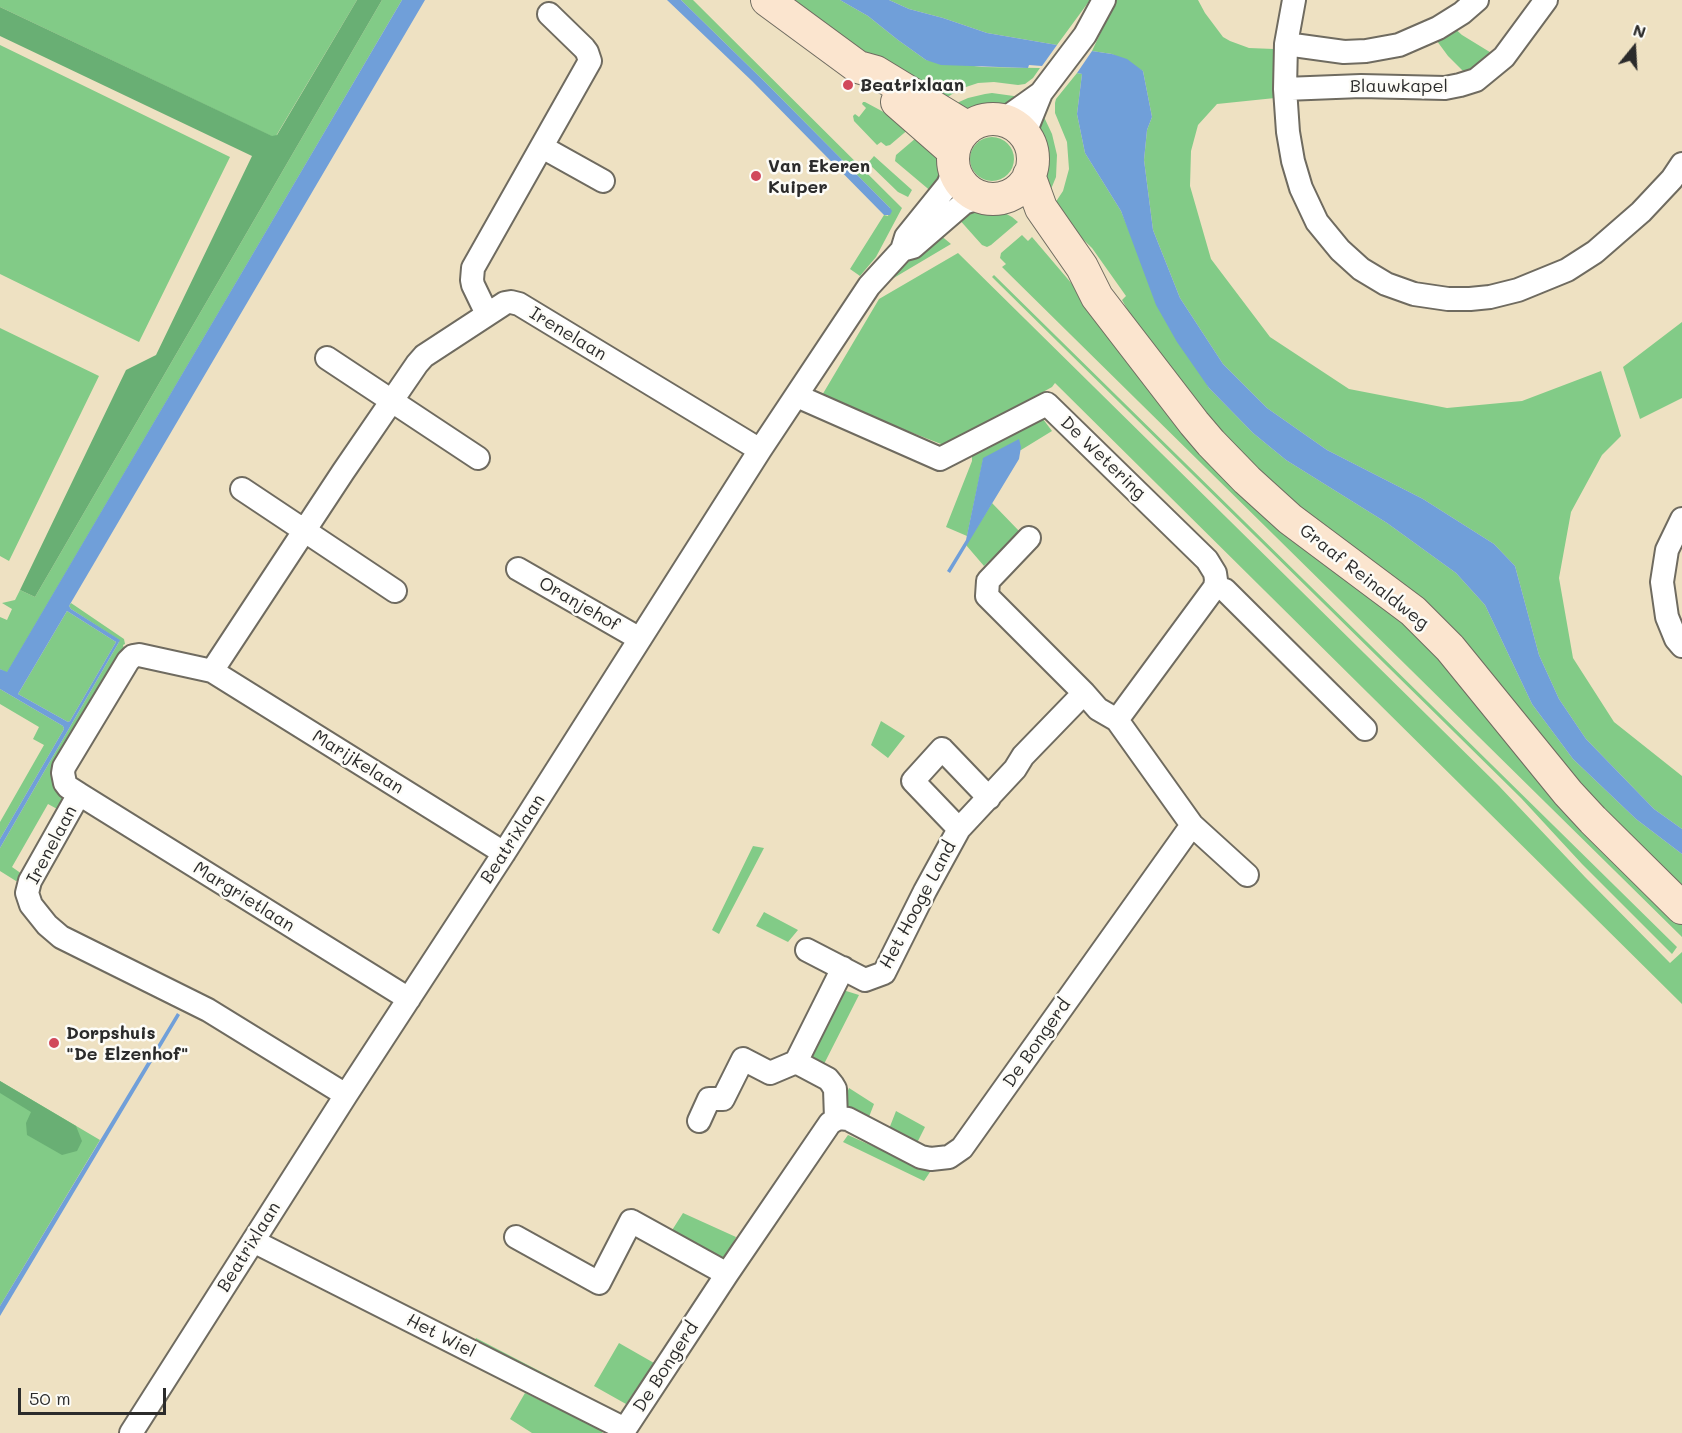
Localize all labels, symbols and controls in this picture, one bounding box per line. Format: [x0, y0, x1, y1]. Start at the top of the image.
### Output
north arrow [1604, 18, 1664, 78]
text: N [1631, 19, 1649, 42]
place label: Beatrixlaan [860, 74, 964, 96]
street label: Blauwkapel [1350, 75, 1448, 97]
marker: Beatrixlaan [841, 78, 855, 92]
place label: Van Ekeren Kuiper [768, 155, 870, 198]
marker: Van Ekeren Kuiper [749, 169, 763, 183]
street label: Irenelaan [526, 303, 610, 365]
street label: De Wetering [1056, 412, 1150, 504]
street label: Graaf Reinaldweg [1295, 520, 1433, 634]
street label: Oranjehof [535, 572, 623, 636]
street label: Marijkelaan [308, 725, 408, 799]
street label: Beatrixlaan [476, 790, 550, 888]
street label: Irenelaan [22, 802, 82, 888]
street label: Het Hooge Land [875, 838, 961, 972]
street label: Margrietlaan [189, 857, 299, 937]
street label: De Bongerd [999, 995, 1075, 1091]
place label: Dorpshuis "De Elzenhof" [66, 1022, 189, 1064]
marker: Dorpshuis "De Elzenhof" [47, 1036, 61, 1050]
street label: Beatrixlaan [213, 1198, 285, 1296]
street label: Het Wiel [403, 1309, 479, 1363]
street label: De Bongerd [629, 1318, 703, 1416]
scale bar [21, 1376, 170, 1414]
text: 50 m [29, 1386, 71, 1410]

